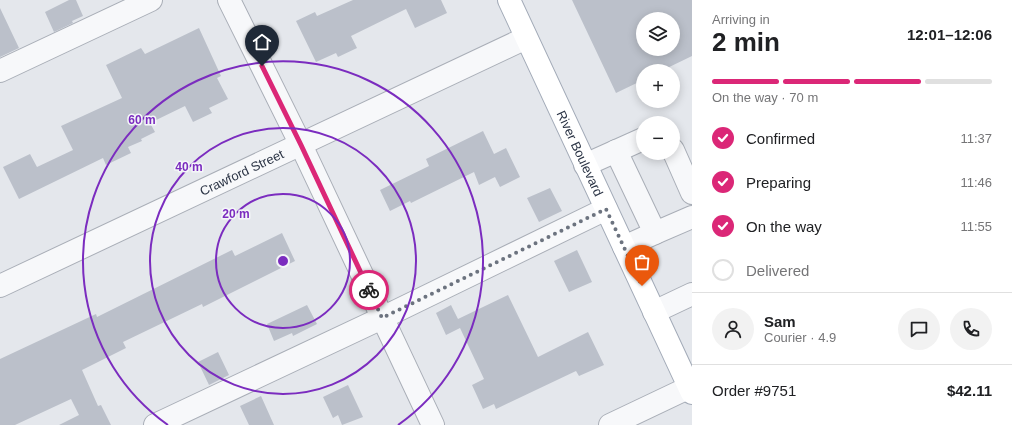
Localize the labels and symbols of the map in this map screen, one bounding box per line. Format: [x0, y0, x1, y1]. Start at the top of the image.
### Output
pin [245, 25, 279, 66]
street label: River Boulevard [554, 108, 606, 199]
text: 60 m [128, 113, 156, 127]
street label: Crawford Street [197, 146, 286, 199]
text: 40 m [175, 160, 203, 174]
text: 20 m [222, 207, 250, 221]
pin [625, 245, 659, 286]
centre of rings [276, 254, 290, 268]
courier [349, 270, 389, 310]

